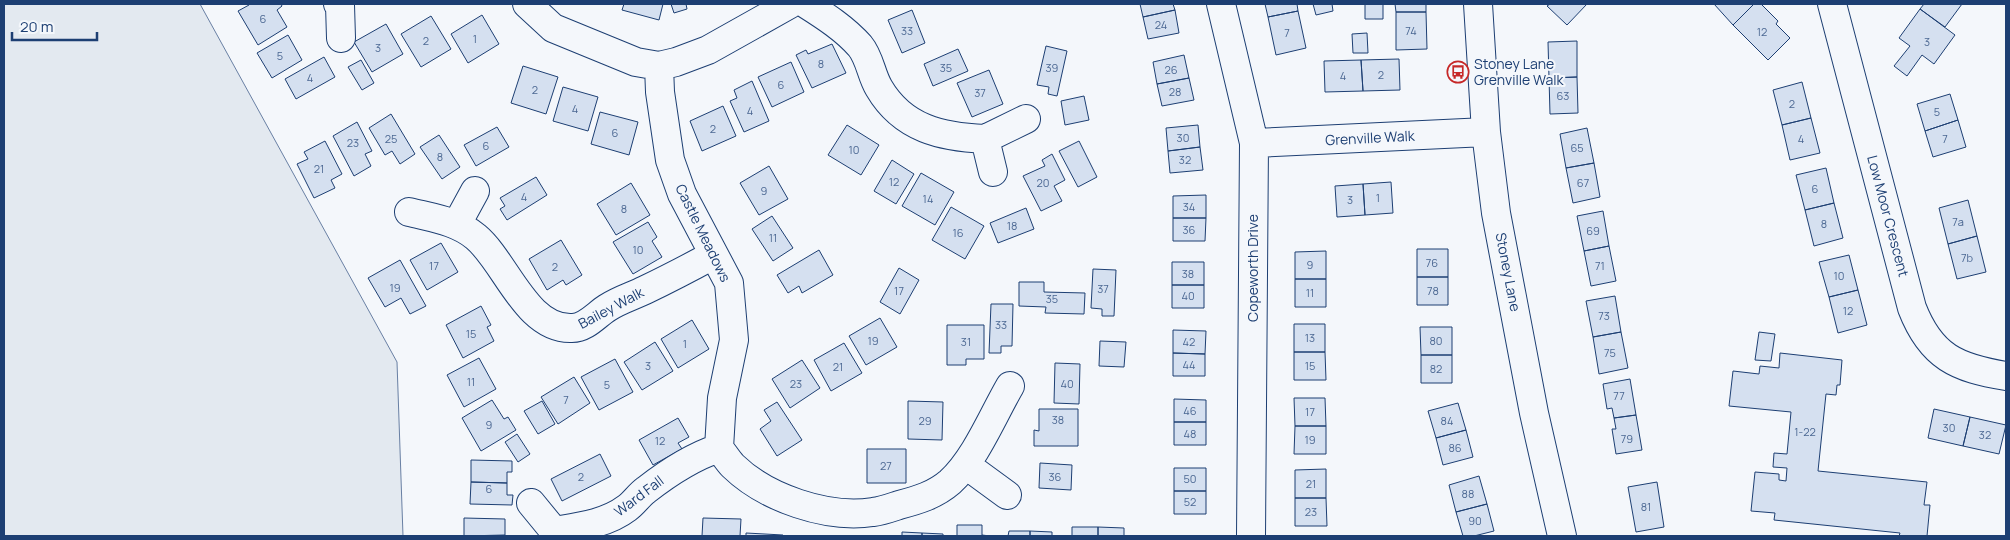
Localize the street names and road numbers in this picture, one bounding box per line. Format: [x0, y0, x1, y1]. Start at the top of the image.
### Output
street label: Grenville Walk [1325, 126, 1416, 149]
street label: Low Moor Crescent [1863, 153, 1914, 279]
street label: Castle Meadows [672, 181, 735, 285]
street label: Copeworth Drive [1243, 214, 1262, 322]
street label: Stoney Lane [1492, 231, 1525, 313]
street label: Bailey Walk [575, 282, 648, 333]
street label: Ward Fall [610, 471, 667, 520]

